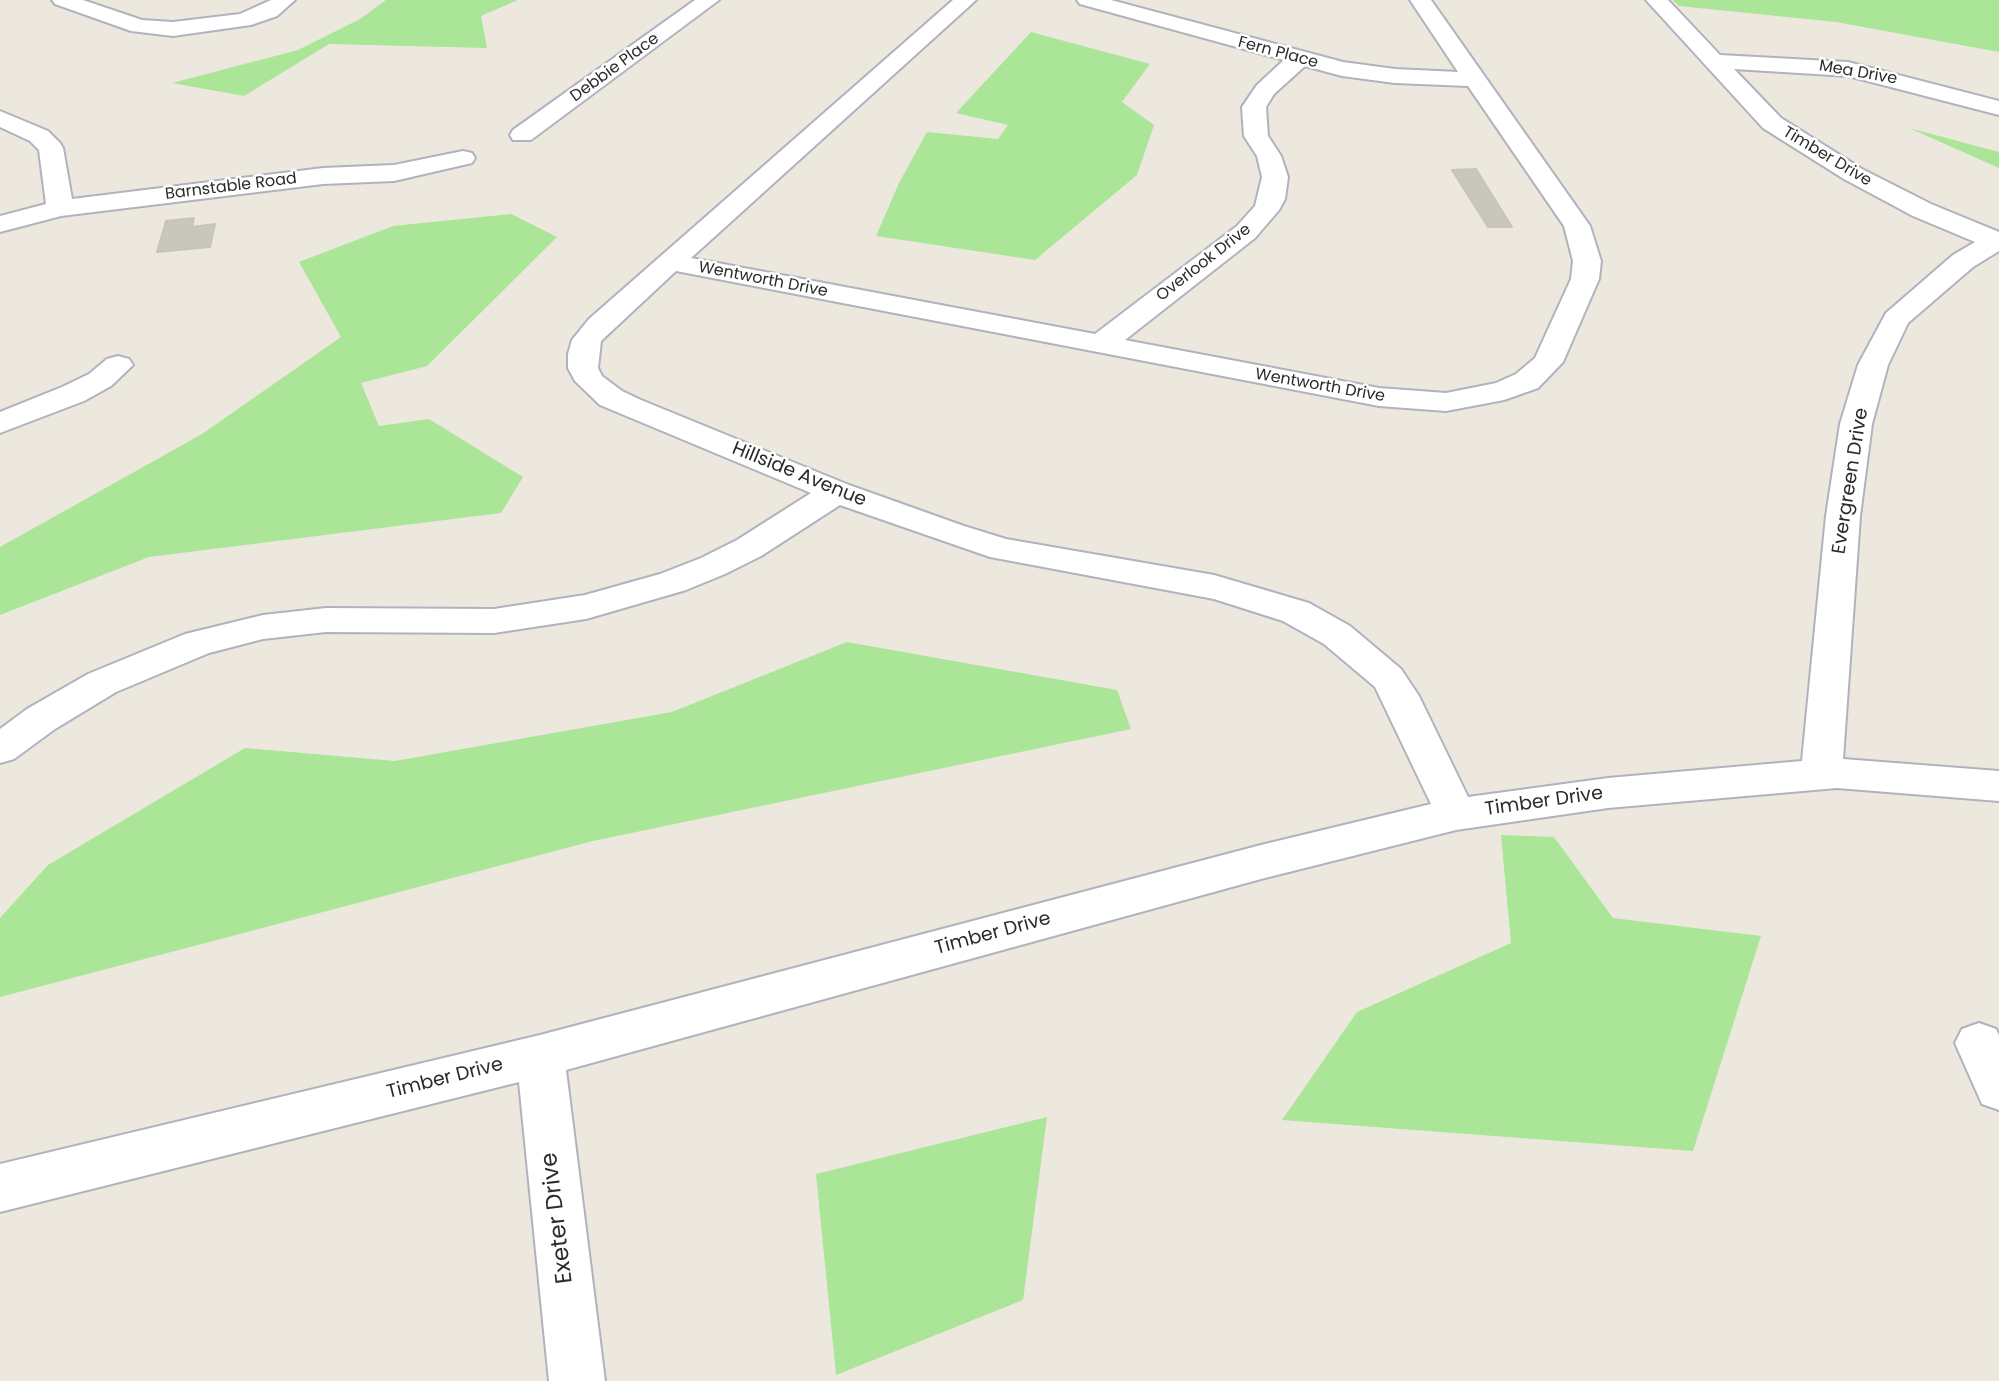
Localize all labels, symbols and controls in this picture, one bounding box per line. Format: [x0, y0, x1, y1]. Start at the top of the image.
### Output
street label: Debbie Place [567, 29, 663, 107]
street label: Fern Place [1236, 33, 1320, 73]
street label: Mea Drive [1817, 57, 1899, 89]
street label: Timber Drive [1779, 123, 1875, 191]
street label: Barnstable Road [164, 169, 298, 205]
street label: Overlook Drive [1153, 220, 1255, 306]
street label: Wentworth Drive [697, 258, 829, 302]
street label: Wentworth Drive [1254, 365, 1386, 407]
street label: Evergreen Drive [1828, 406, 1874, 556]
street label: Hillside Avenue [729, 438, 869, 512]
street label: Timber Drive [1484, 782, 1604, 822]
street label: Timber Drive [933, 908, 1053, 960]
street label: Timber Drive [385, 1054, 505, 1104]
street label: Exeter Drive [536, 1151, 580, 1285]

